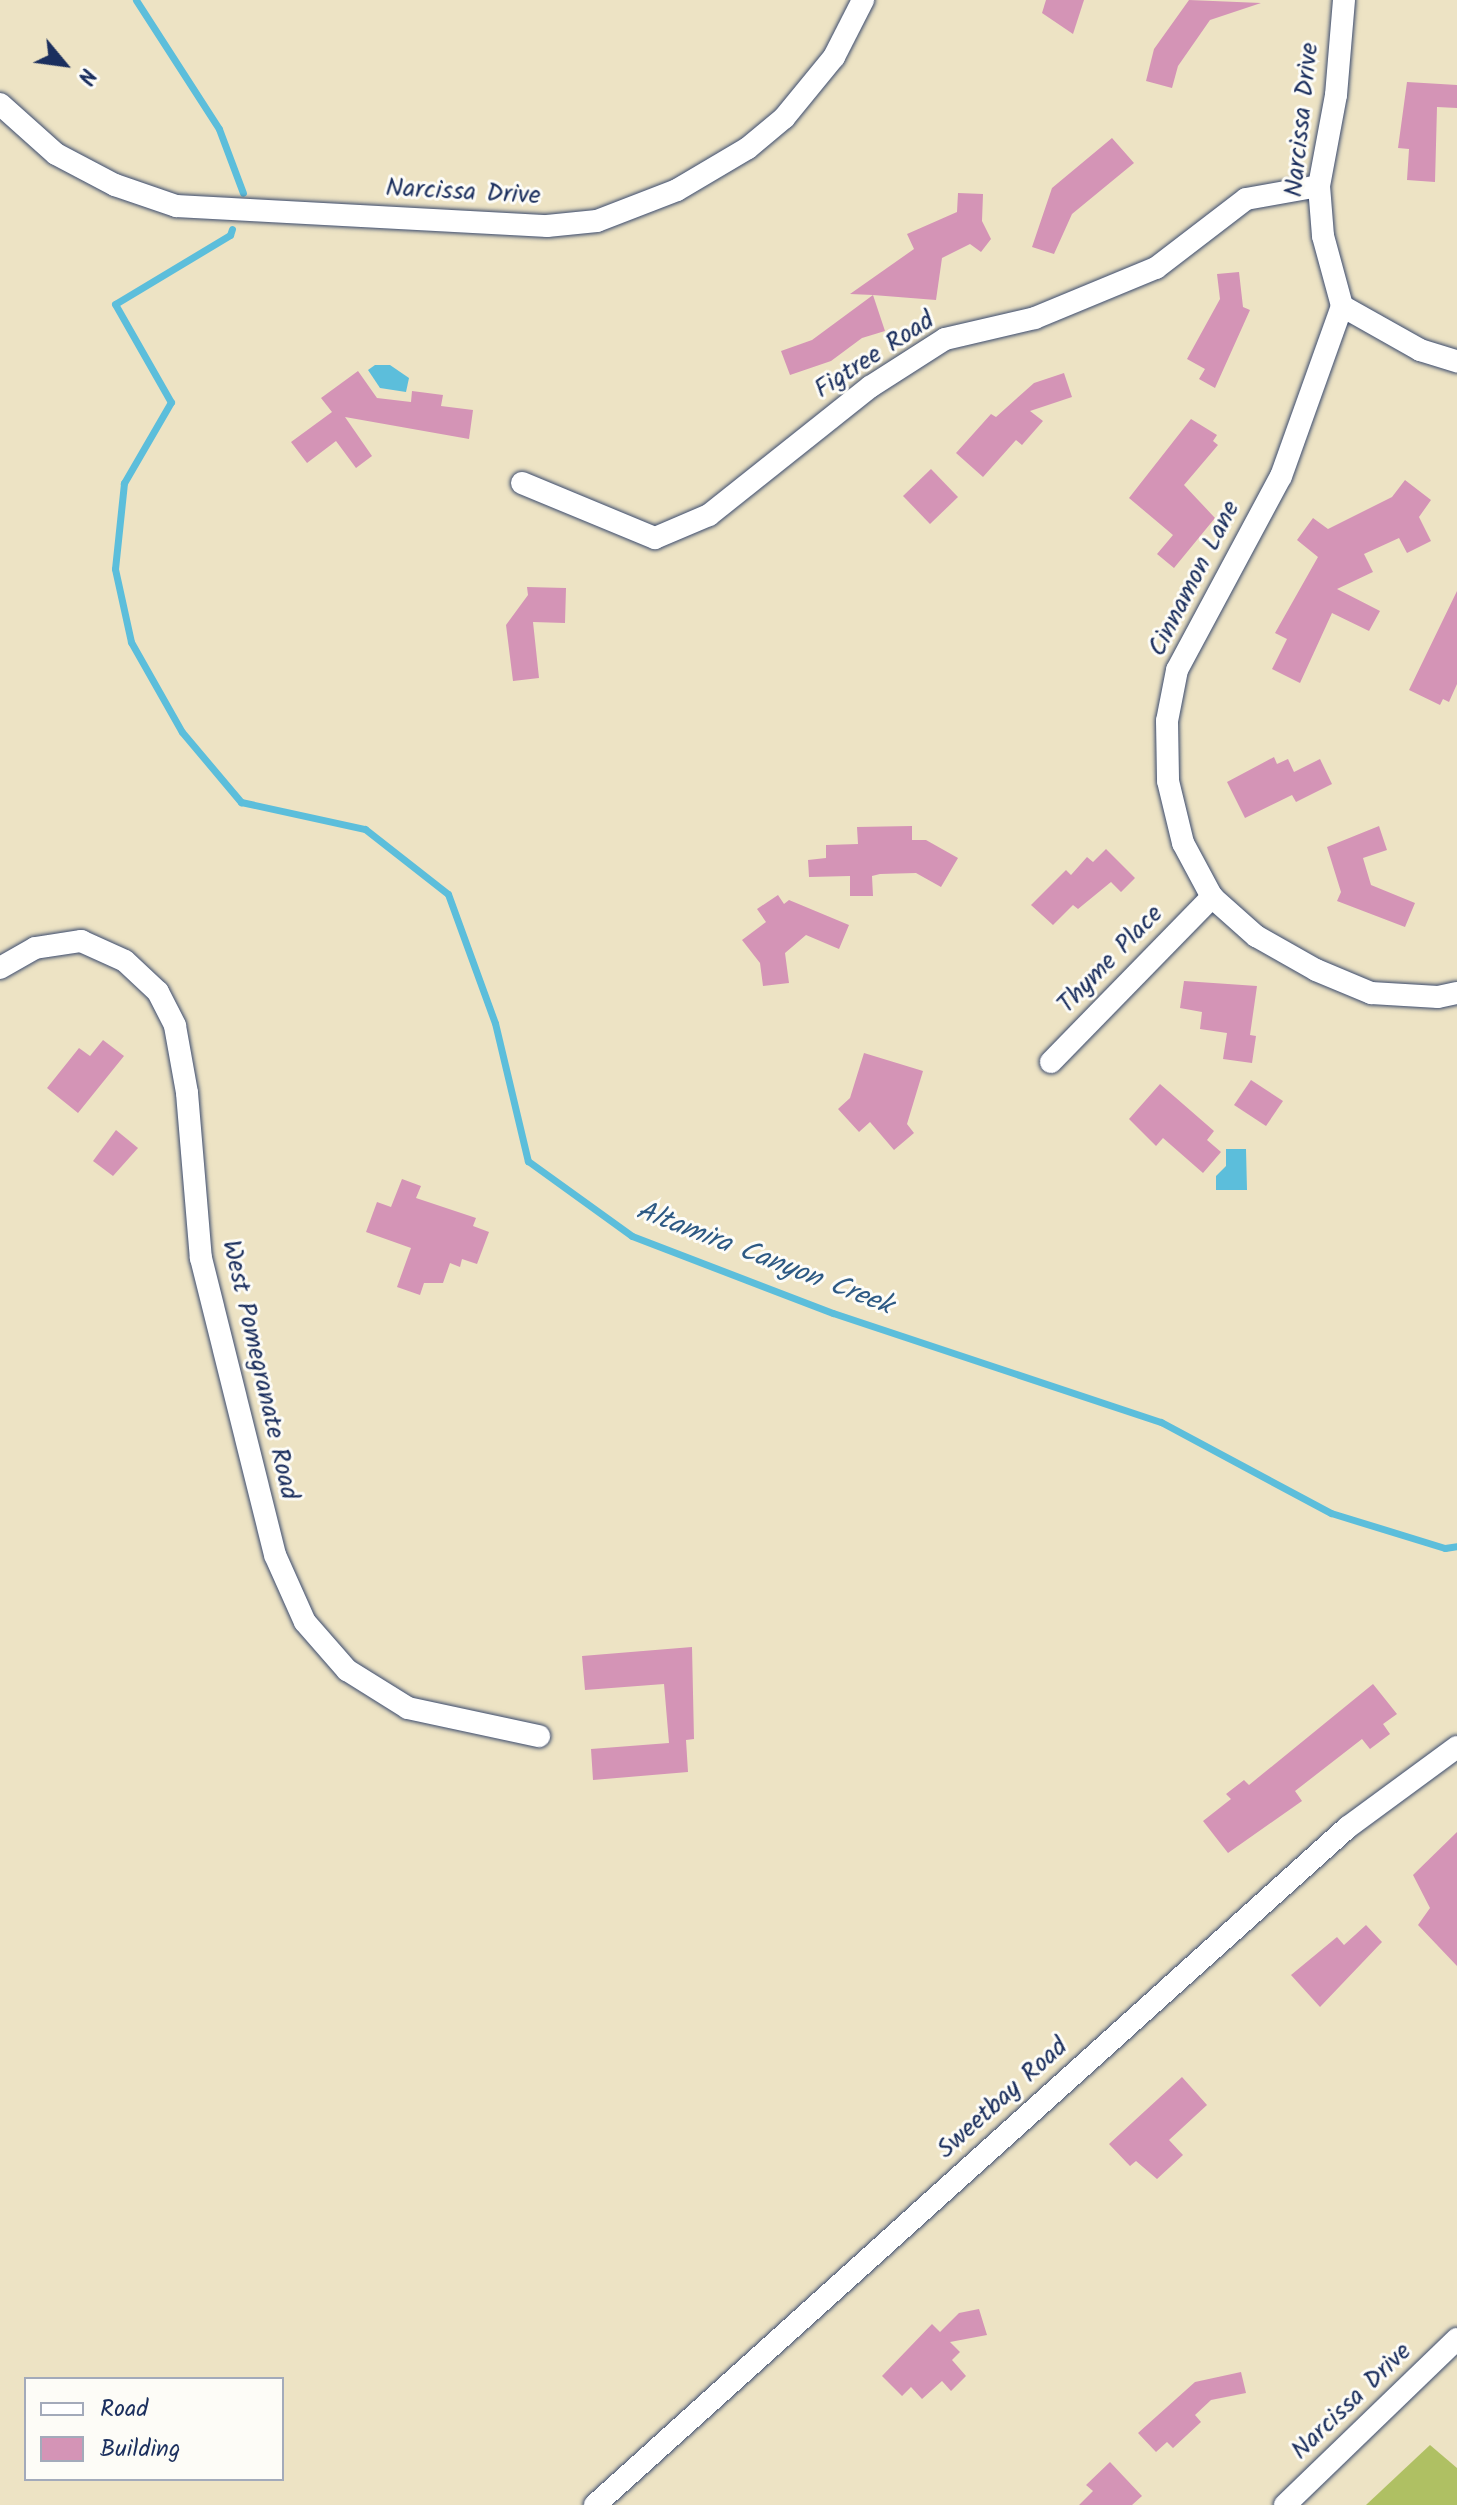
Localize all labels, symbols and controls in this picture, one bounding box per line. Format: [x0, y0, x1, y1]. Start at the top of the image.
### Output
north arrow [24, 24, 104, 104]
street label: Narcissa Drive [1279, 41, 1327, 199]
text: N [67, 61, 104, 90]
street label: Narcissa Drive [385, 173, 541, 213]
street label: Figtree Road [809, 306, 941, 406]
street label: Cinnamon Lane [1142, 496, 1248, 662]
street label: Thyme Place [1052, 899, 1170, 1021]
water label: Altamira Canyon Creek [631, 1195, 897, 1323]
street label: West Pomegranate Road [214, 1237, 304, 1503]
street label: Sweetbay Road [931, 2032, 1075, 2166]
street label: Narcissa Drive [1285, 2337, 1419, 2467]
legend [24, 2377, 284, 2481]
text: Road [100, 2390, 148, 2429]
text: Building [100, 2430, 180, 2469]

